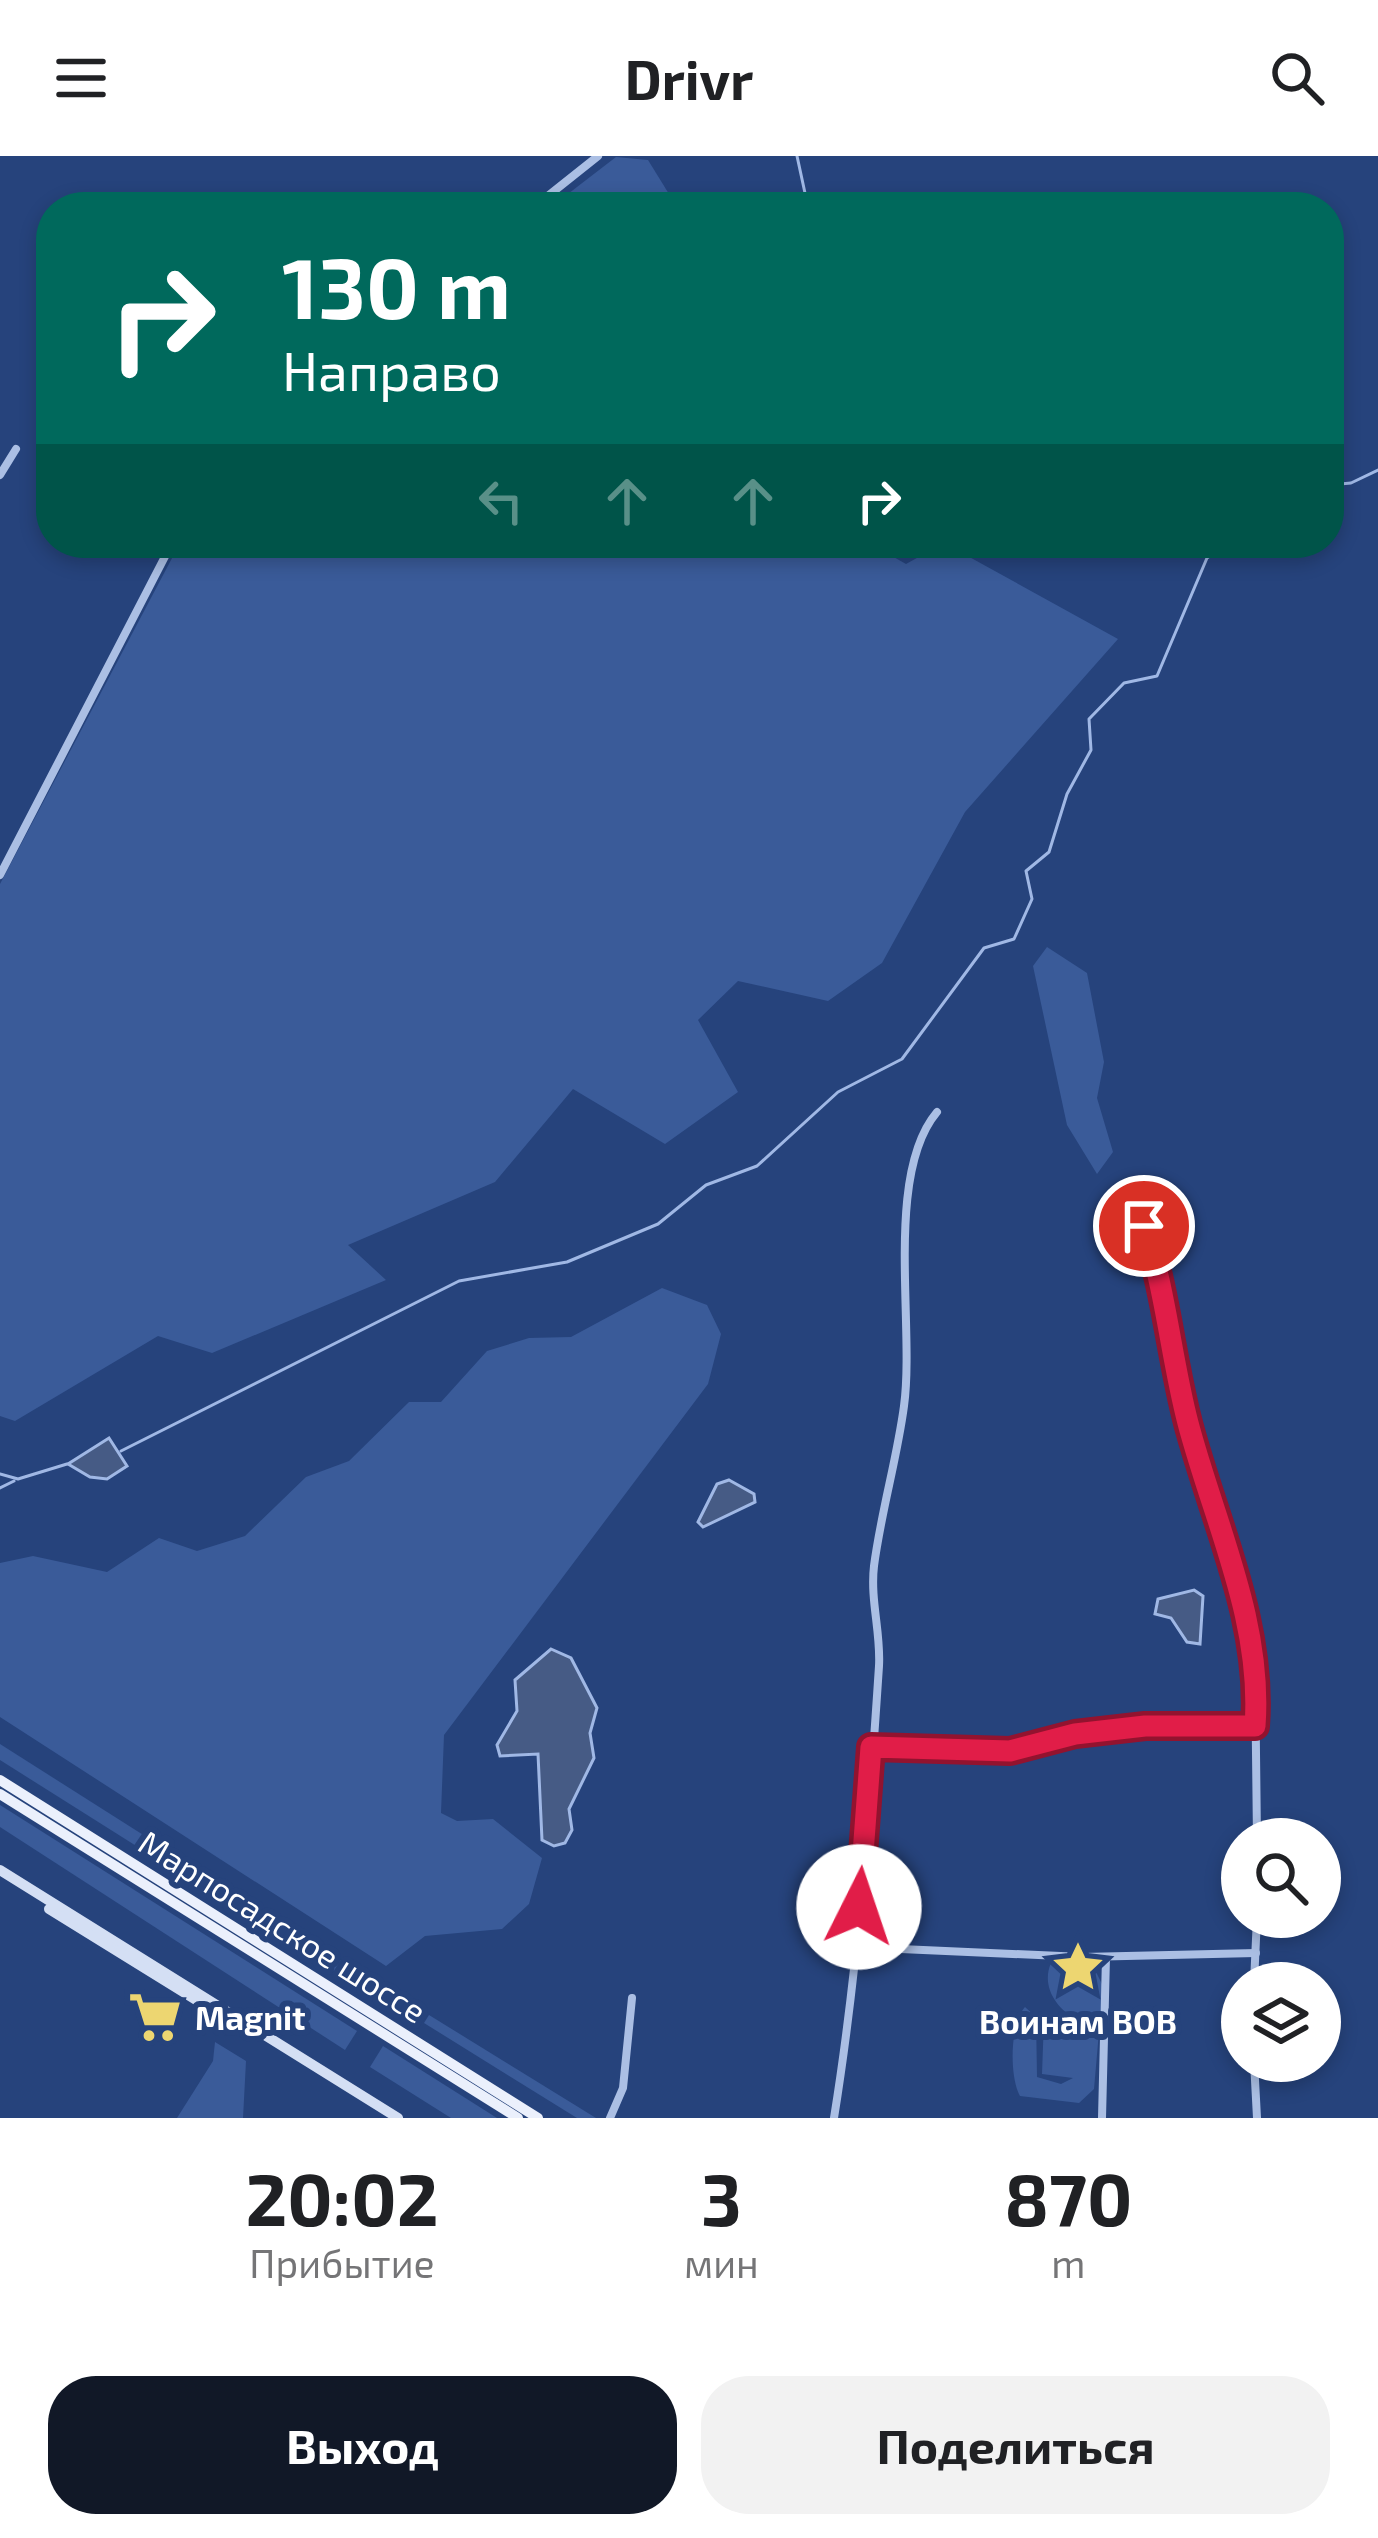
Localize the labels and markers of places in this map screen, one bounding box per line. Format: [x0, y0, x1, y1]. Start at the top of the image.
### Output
pin [1093, 1175, 1195, 1277]
place icon: Воинам ВОВ [1049, 1938, 1107, 1996]
supermarket icon: Magnit [126, 1988, 184, 2046]
place label: Magnit [195, 1997, 306, 2037]
place label: Воинам ВОВ [979, 2001, 1177, 2041]

